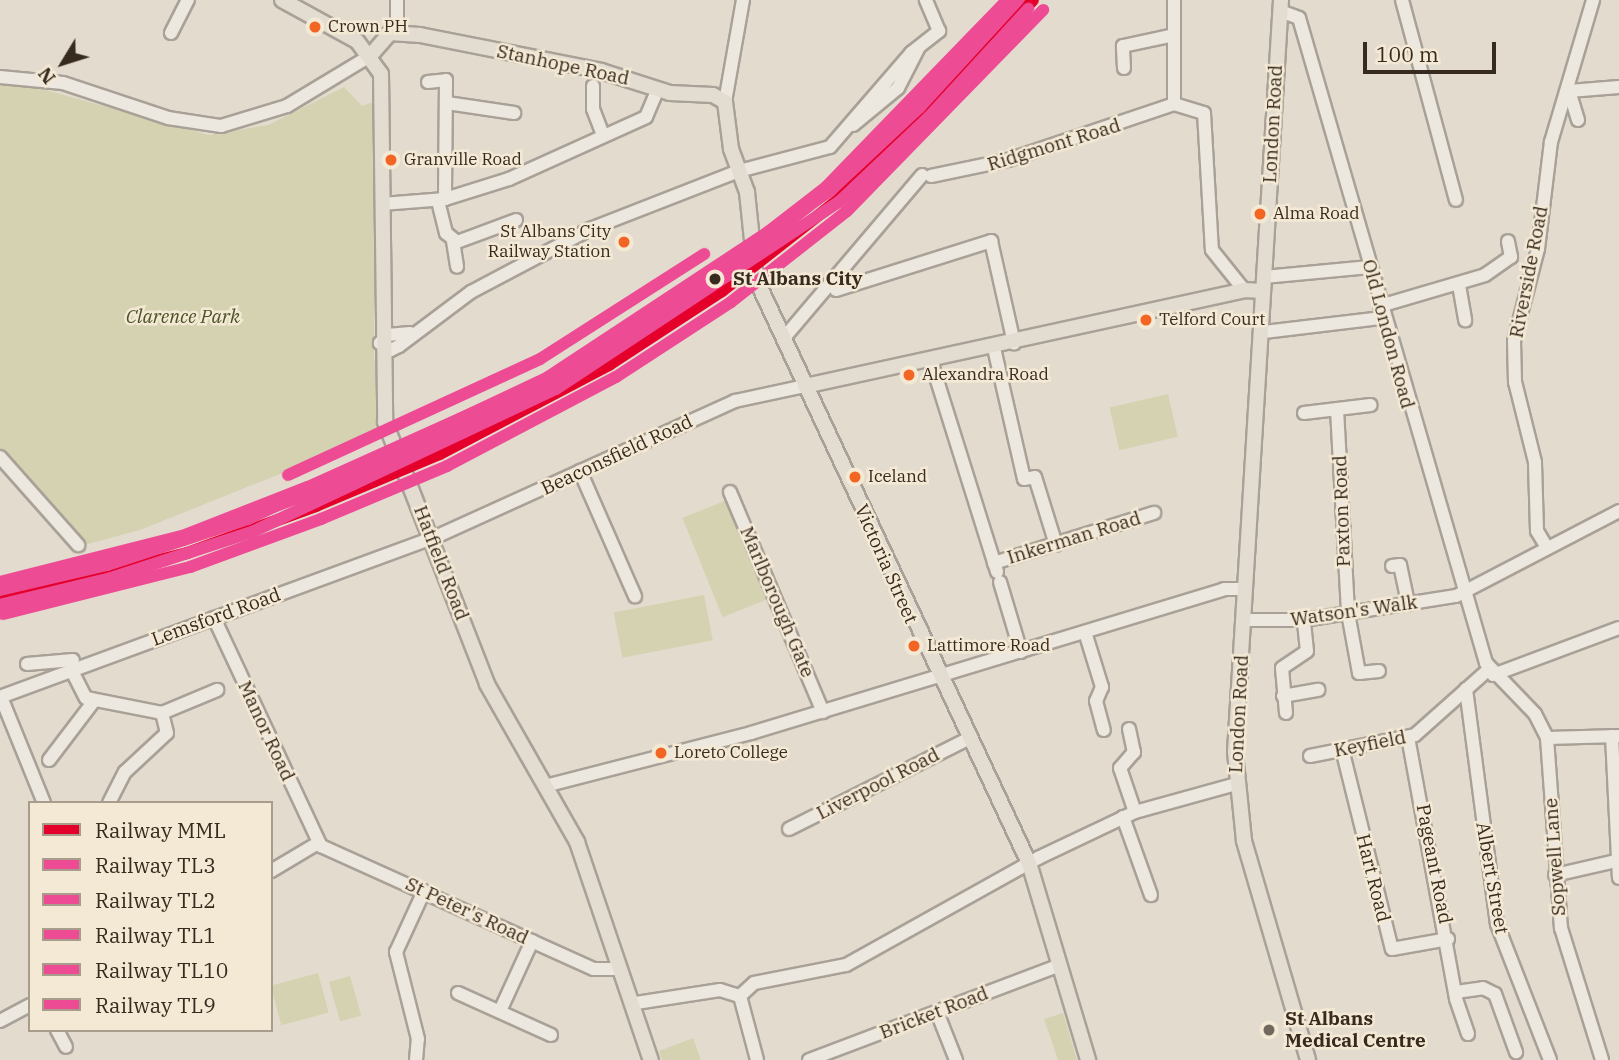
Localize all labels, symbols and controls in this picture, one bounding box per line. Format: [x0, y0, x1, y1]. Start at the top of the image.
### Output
place label: Crown PH [328, 17, 408, 37]
marker: Crown PH [308, 20, 322, 34]
north arrow [28, 28, 98, 98]
scale bar [1367, 28, 1500, 72]
street label: Stanhope Road [495, 40, 631, 90]
text: 100 m [1376, 40, 1439, 68]
text: N [32, 63, 61, 89]
street label: London Road [1259, 64, 1287, 184]
street label: Ridgmont Road [985, 114, 1123, 176]
place label: Granville Road [404, 150, 522, 170]
marker: Granville Road [384, 153, 398, 167]
place label: Alma Road [1273, 204, 1360, 224]
street label: Riverside Road [1505, 204, 1553, 340]
marker: Alma Road [1253, 207, 1267, 221]
place label: St Albans City Railway Station [488, 222, 611, 262]
marker: St Albans City Railway Station [617, 235, 631, 249]
street label: Old London Road [1357, 257, 1419, 411]
marker: St Albans City [703, 267, 727, 291]
place label: St Albans City [733, 268, 863, 290]
park label: Clarence Park [126, 306, 240, 328]
place label: Telford Court [1159, 310, 1265, 330]
marker: Telford Court [1139, 313, 1153, 327]
place label: Alexandra Road [922, 365, 1049, 385]
marker: Alexandra Road [902, 368, 916, 382]
street label: Beaconsfield Road [538, 410, 696, 500]
street label: Paxton Road [1329, 455, 1355, 567]
place label: Iceland [868, 467, 927, 487]
marker: Iceland [848, 470, 862, 484]
street label: Victoria Street [850, 501, 922, 627]
street label: Hatfield Road [409, 502, 473, 624]
street label: Inkerman Road [1004, 507, 1144, 569]
street label: Marlborough Gate [735, 523, 819, 681]
street label: Lemsford Road [148, 583, 284, 651]
street label: Watson's Walk [1289, 591, 1419, 631]
place label: Lattimore Road [927, 636, 1050, 656]
marker: Lattimore Road [907, 639, 921, 653]
street label: London Road [1225, 654, 1253, 774]
street label: Manor Road [233, 677, 299, 785]
street label: Keyfield [1332, 726, 1408, 762]
place label: Loreto College [674, 743, 788, 763]
street label: Liverpool Road [813, 743, 943, 825]
marker: Loreto College [654, 746, 668, 760]
street label: Sopwell Lane [1540, 797, 1570, 917]
legend [28, 801, 273, 1032]
street label: Pageant Road [1411, 802, 1457, 926]
text: Railway MML [95, 816, 226, 844]
street label: Albert Street [1471, 820, 1513, 936]
street label: Hart Road [1351, 831, 1395, 925]
text: Railway TL3 [95, 851, 216, 879]
street label: St Peter's Road [402, 873, 532, 949]
text: Railway TL2 [95, 886, 216, 914]
text: Railway TL1 [95, 921, 216, 949]
text: Railway TL10 [95, 956, 228, 984]
street label: Bricket Road [877, 982, 991, 1044]
text: Railway TL9 [95, 991, 216, 1019]
place label: St Albans Medical Centre [1285, 1008, 1426, 1052]
marker: St Albans Medical Centre [1259, 1020, 1279, 1040]

